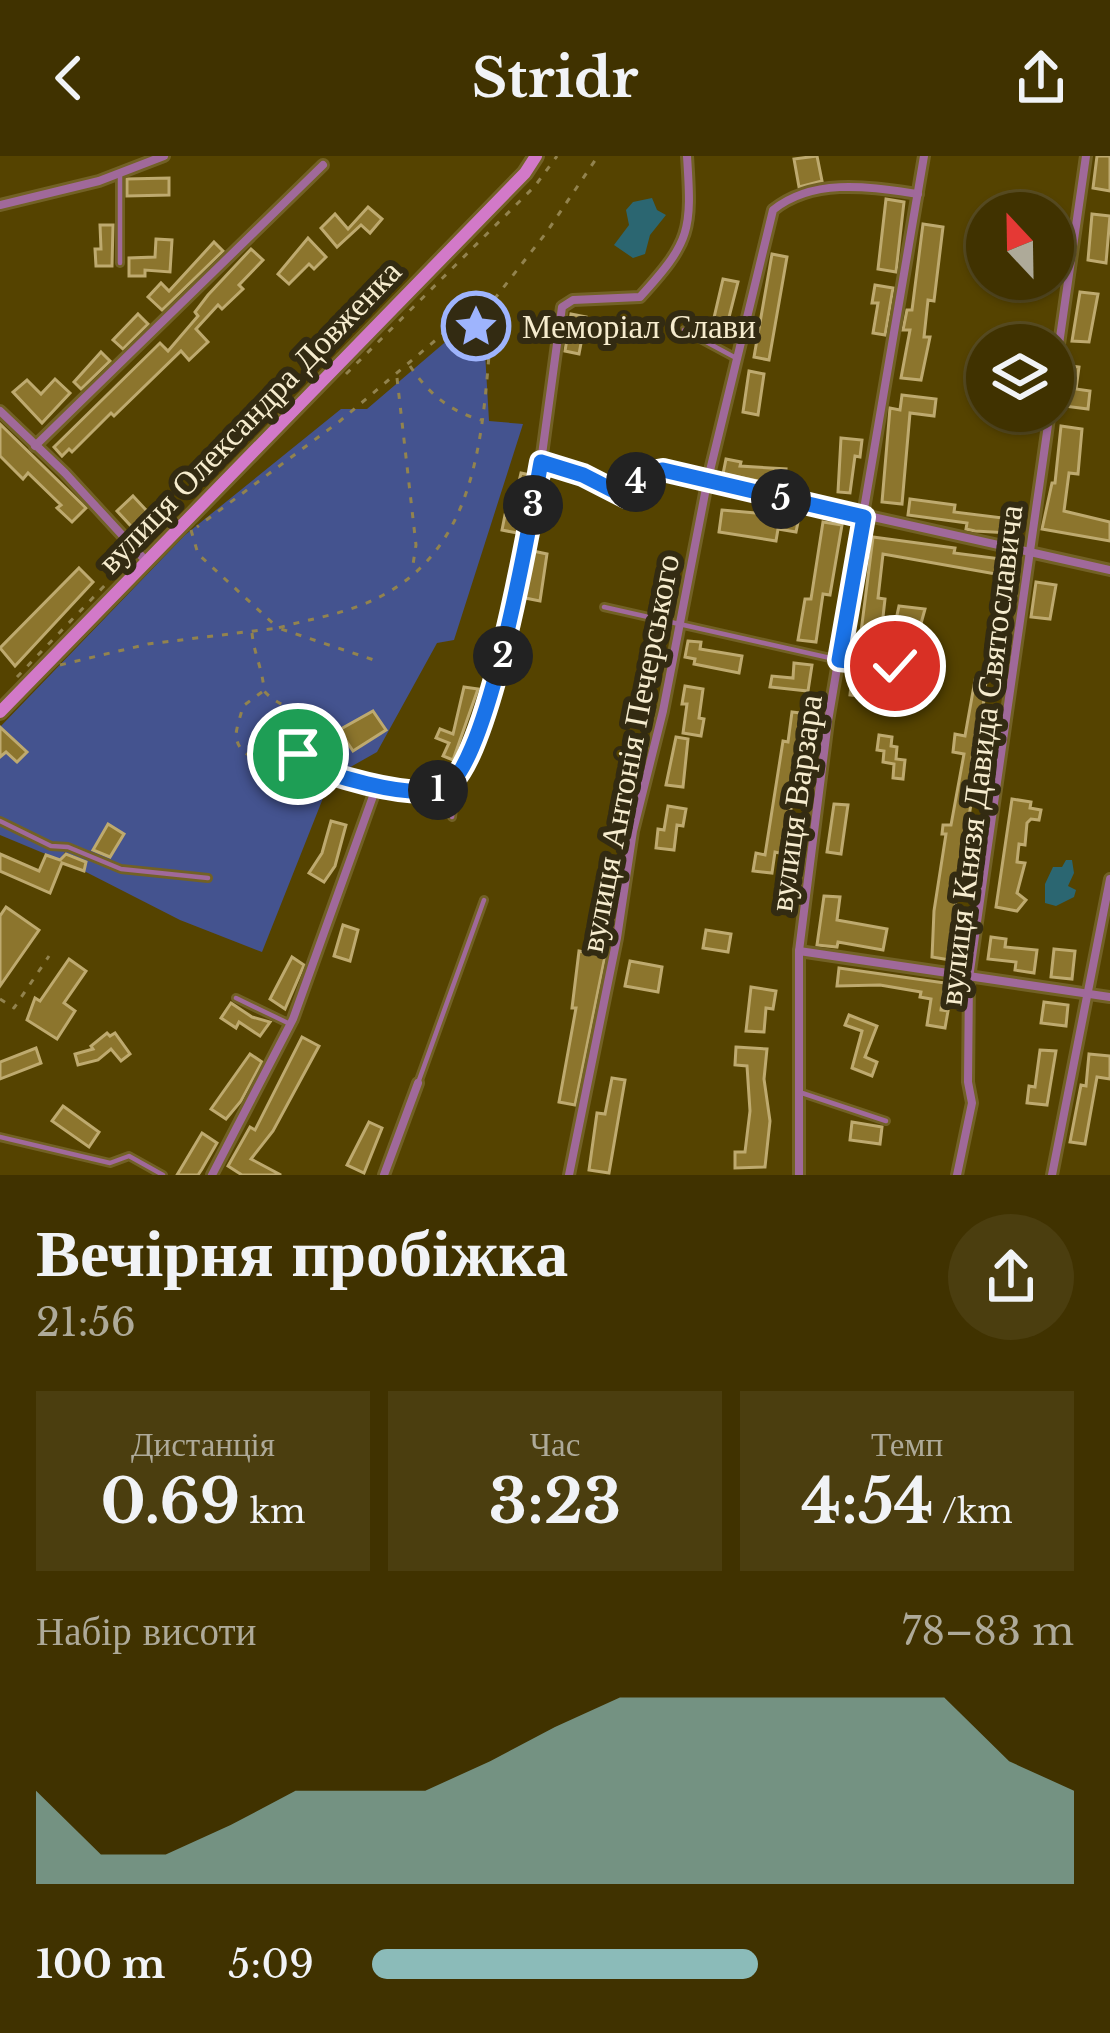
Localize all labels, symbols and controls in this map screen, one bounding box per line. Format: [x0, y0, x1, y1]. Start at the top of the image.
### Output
icon: back [36, 45, 102, 111]
text: Stridr [472, 45, 638, 112]
icon: share [1008, 45, 1074, 111]
north arrow [966, 192, 1074, 300]
map controls [966, 192, 1074, 432]
street label: вулиця Олександра Довженка [89, 251, 410, 581]
place icon: Меморіал Слави [441, 291, 511, 361]
place label: Меморіал Слави [522, 306, 756, 347]
button: layers [966, 324, 1074, 432]
pin: 4 [606, 452, 666, 512]
text: 4 [625, 461, 647, 502]
pin: 5 [751, 469, 811, 529]
pin: 3 [503, 475, 563, 535]
text: 5 [771, 478, 791, 519]
text: 3 [522, 484, 544, 525]
street label: вулиця Князя Давида Святославича [929, 502, 1032, 1008]
street label: вулиця Антонія Печерського [571, 551, 688, 956]
pin [844, 615, 946, 717]
pin: 2 [473, 626, 533, 686]
icon: check [862, 633, 928, 699]
text: 2 [492, 635, 514, 676]
street label: вулиця Варзара [760, 692, 831, 914]
pin [247, 703, 349, 805]
icon: arrive [265, 721, 331, 787]
pin: 1 [408, 760, 468, 820]
text: 1 [431, 769, 445, 810]
text: Вечірня пробіжка [36, 1212, 568, 1294]
button: share [948, 1214, 1074, 1340]
text: 21:56 [36, 1298, 136, 1347]
text: Дистанція [131, 1424, 275, 1465]
text: Час [530, 1424, 580, 1465]
text: Темп [871, 1424, 943, 1465]
text: 0.69 [100, 1465, 240, 1539]
text: 3:23 [489, 1465, 621, 1539]
text: 4:54 [801, 1465, 934, 1539]
text: km [240, 1491, 306, 1532]
text: /km [934, 1491, 1013, 1532]
text: Набір висоти [36, 1607, 256, 1656]
text: 78–83 m [902, 1607, 1074, 1656]
text: 100 m [36, 1940, 165, 1989]
text: 5:09 [228, 1940, 314, 1989]

